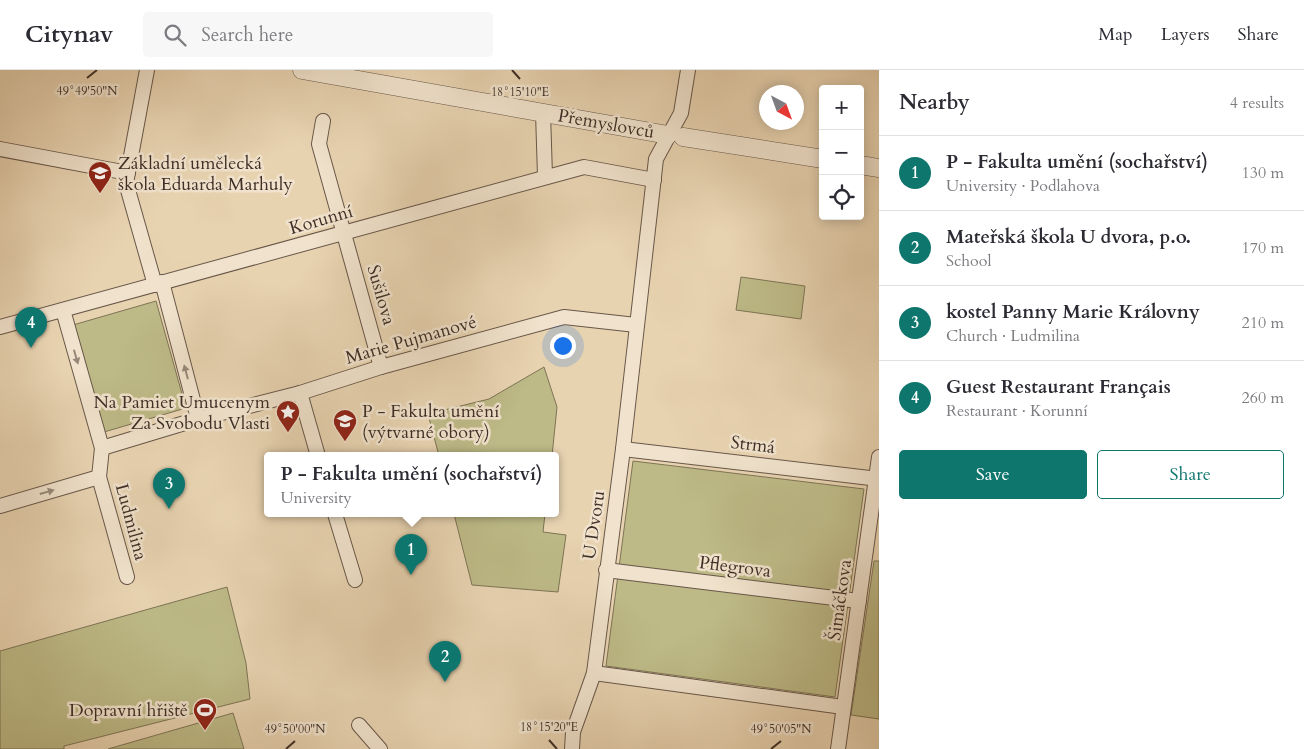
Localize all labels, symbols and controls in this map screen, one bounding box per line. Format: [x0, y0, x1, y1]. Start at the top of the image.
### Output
search box [143, 12, 493, 57]
text: Citynav [25, 18, 113, 51]
icon: search [161, 21, 189, 49]
text: Search here [201, 22, 293, 48]
text: Map [1098, 22, 1133, 47]
text: Layers [1161, 22, 1210, 47]
text: Share [1238, 22, 1279, 47]
text: 49°49'50"N [57, 83, 118, 99]
text: 18°15'10"E [491, 84, 549, 100]
north arrow [759, 85, 804, 130]
map controls [819, 85, 864, 220]
button: + [819, 85, 864, 130]
text: Nearby [899, 88, 970, 117]
text: 4 results [1230, 92, 1284, 114]
street label: Přemyslovců [556, 103, 656, 145]
button: − [819, 130, 864, 175]
text: P - Fakulta umění (sochařství) [946, 149, 1208, 175]
place label: Základní umělecká škola Eduarda Marhuly [118, 151, 293, 197]
school or university icon: Základní umělecká škola Eduarda Marhuly [87, 160, 113, 194]
text: 1 [911, 162, 919, 184]
text: 130 m [1242, 162, 1284, 184]
button: locate [819, 175, 864, 220]
text: University · Podlahova [946, 175, 1100, 197]
street label: Korunní [286, 199, 356, 241]
text: Mateřská škola U dvora, p.o. [946, 224, 1191, 250]
text: 2 [911, 237, 919, 259]
text: 170 m [1242, 237, 1284, 259]
text: School [946, 250, 991, 272]
street label: Sušilova [361, 262, 402, 328]
text: kostel Panny Marie Královny [946, 299, 1200, 325]
pin: 4 [15, 307, 47, 348]
street label: Marie Pujmanové [343, 309, 479, 371]
text: 3 [911, 312, 919, 334]
text: 210 m [1242, 312, 1284, 334]
text: Church · Ludmilina [946, 325, 1080, 347]
your location [550, 333, 576, 359]
one-way arrow [72, 349, 80, 364]
one-way arrow [181, 364, 189, 379]
text: Guest Restaurant Français [946, 374, 1171, 400]
text: 4 [911, 387, 919, 409]
text: 260 m [1242, 387, 1284, 409]
place label: Na Pamiet Umucenym Za Svobodu Vlasti [93, 390, 271, 436]
place icon: Na Pamiet Umucenym Za Svobodu Vlasti [275, 399, 301, 433]
place label: P - Fakulta umění (výtvarné obory) [362, 399, 499, 445]
text: Restaurant · Korunní [946, 400, 1088, 422]
school or university icon: P - Fakulta umění (výtvarné obory) [332, 408, 358, 442]
street label: Strmá [730, 430, 777, 460]
button: Save [899, 450, 1087, 499]
button: Share [1097, 450, 1284, 499]
popup [264, 452, 559, 517]
text: P - Fakulta umění (sochařství) [281, 461, 542, 487]
pin: 3 [153, 468, 185, 509]
street label: Ludmilina [109, 481, 153, 563]
text: University [281, 487, 352, 509]
one-way arrow [39, 488, 54, 496]
street label: U Dvoru [577, 489, 611, 561]
pin: 1 [395, 534, 427, 575]
street label: Pflegrova [698, 550, 773, 584]
street label: Šimáčkova [822, 558, 858, 642]
pin: 2 [429, 641, 461, 682]
sports icon: Dopravní hřiště [192, 697, 218, 731]
place label: Dopravní hřiště [69, 698, 188, 723]
text: 18°15'20"E [520, 719, 578, 735]
text: 49°50'00"N [265, 721, 326, 737]
text: 49°50'05"N [751, 721, 812, 737]

